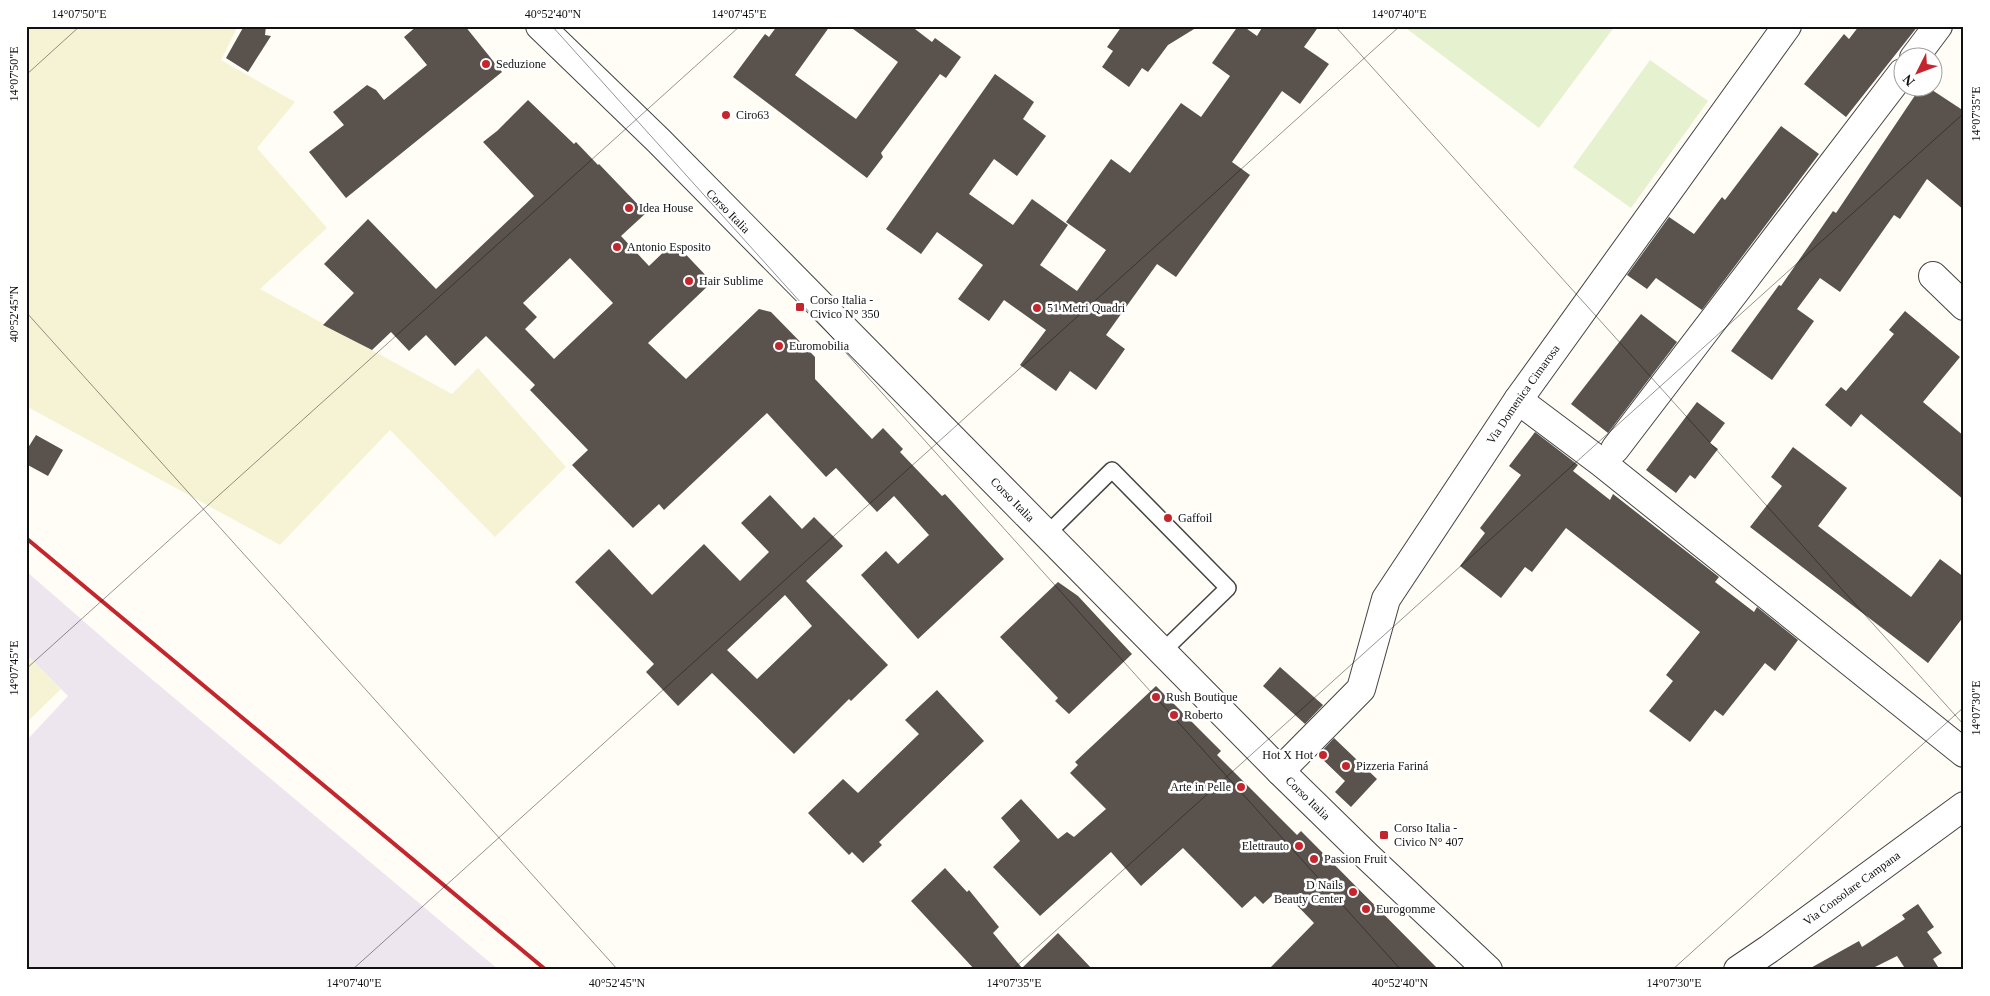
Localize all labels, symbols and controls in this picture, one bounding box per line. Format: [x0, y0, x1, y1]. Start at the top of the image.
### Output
text: 14°07'50"E [51, 7, 107, 21]
text: 40°52'40"N [525, 7, 582, 21]
text: 14°07'45"E [711, 7, 767, 21]
text: 14°07'40"E [1371, 7, 1427, 21]
text: 14°07'50"E [7, 46, 21, 102]
north arrow [1892, 48, 1942, 98]
place label: Seduzione [496, 57, 546, 71]
marker: Seduzione [480, 58, 492, 70]
text: N [1900, 72, 1918, 89]
text: 14°07'35"E [1969, 86, 1983, 142]
place label: Ciro63 [736, 108, 769, 122]
marker: Ciro63 [720, 109, 732, 121]
street label: Corso Italia [703, 186, 753, 237]
place label: Idea House [639, 201, 693, 215]
marker: Idea House [623, 202, 635, 214]
place label: Antonio Esposito [627, 240, 711, 254]
marker: Antonio Esposito [611, 241, 623, 253]
place label: Hair Sublime [699, 274, 763, 288]
marker: Hair Sublime [683, 275, 695, 287]
text: 40°52'45"N [7, 285, 21, 342]
place label: Corso Italia - Civico N° 350 [810, 293, 879, 321]
marker: Corso Italia - Civico N° 350 [794, 301, 806, 313]
place label: 51 Metri Quadri [1047, 301, 1126, 315]
marker: 51 Metri Quadri [1031, 302, 1043, 314]
place label: Euromobilia [789, 339, 850, 353]
marker: Euromobilia [773, 340, 785, 352]
street label: Via Domenica Cimarosa [1484, 341, 1563, 447]
street label: Corso Italia [988, 475, 1038, 525]
place label: Gaffoil [1178, 511, 1213, 525]
marker: Gaffoil [1162, 512, 1174, 524]
text: 14°07'45"E [7, 640, 21, 696]
text: 14°07'30"E [1969, 680, 1983, 736]
place label: Rush Boutique [1166, 690, 1238, 704]
marker: Rush Boutique [1150, 691, 1162, 703]
place label: Roberto [1184, 708, 1223, 722]
marker: Roberto [1168, 709, 1180, 721]
place label: Hot X Hot [1262, 748, 1314, 762]
marker: Hot X Hot [1317, 749, 1329, 761]
place label: Pizzeria Fariná [1356, 759, 1429, 773]
marker: Pizzeria Fariná [1340, 760, 1352, 772]
street label: Corso Italia [1283, 773, 1333, 823]
place label: Arte in Pelle [1170, 780, 1231, 794]
marker: Arte in Pelle [1235, 781, 1247, 793]
place label: Corso Italia - Civico N° 407 [1394, 821, 1463, 849]
marker: Corso Italia - Civico N° 407 [1378, 829, 1390, 841]
place label: Elettrauto [1242, 839, 1289, 853]
marker: Elettrauto [1293, 840, 1305, 852]
street label: Via Consolare Campana [1801, 848, 1903, 928]
place label: Passion Fruit [1324, 852, 1388, 866]
marker: Passion Fruit [1308, 853, 1320, 865]
place label: D Nails Beauty Center [1274, 878, 1343, 906]
marker: D Nails Beauty Center [1347, 886, 1359, 898]
place label: Eurogomme [1376, 902, 1435, 916]
marker: Eurogomme [1360, 903, 1372, 915]
text: 14°07'40"E [326, 976, 382, 990]
text: 40°52'45"N [589, 976, 646, 990]
text: 14°07'35"E [986, 976, 1042, 990]
text: 40°52'40"N [1372, 976, 1429, 990]
text: 14°07'30"E [1646, 976, 1702, 990]

